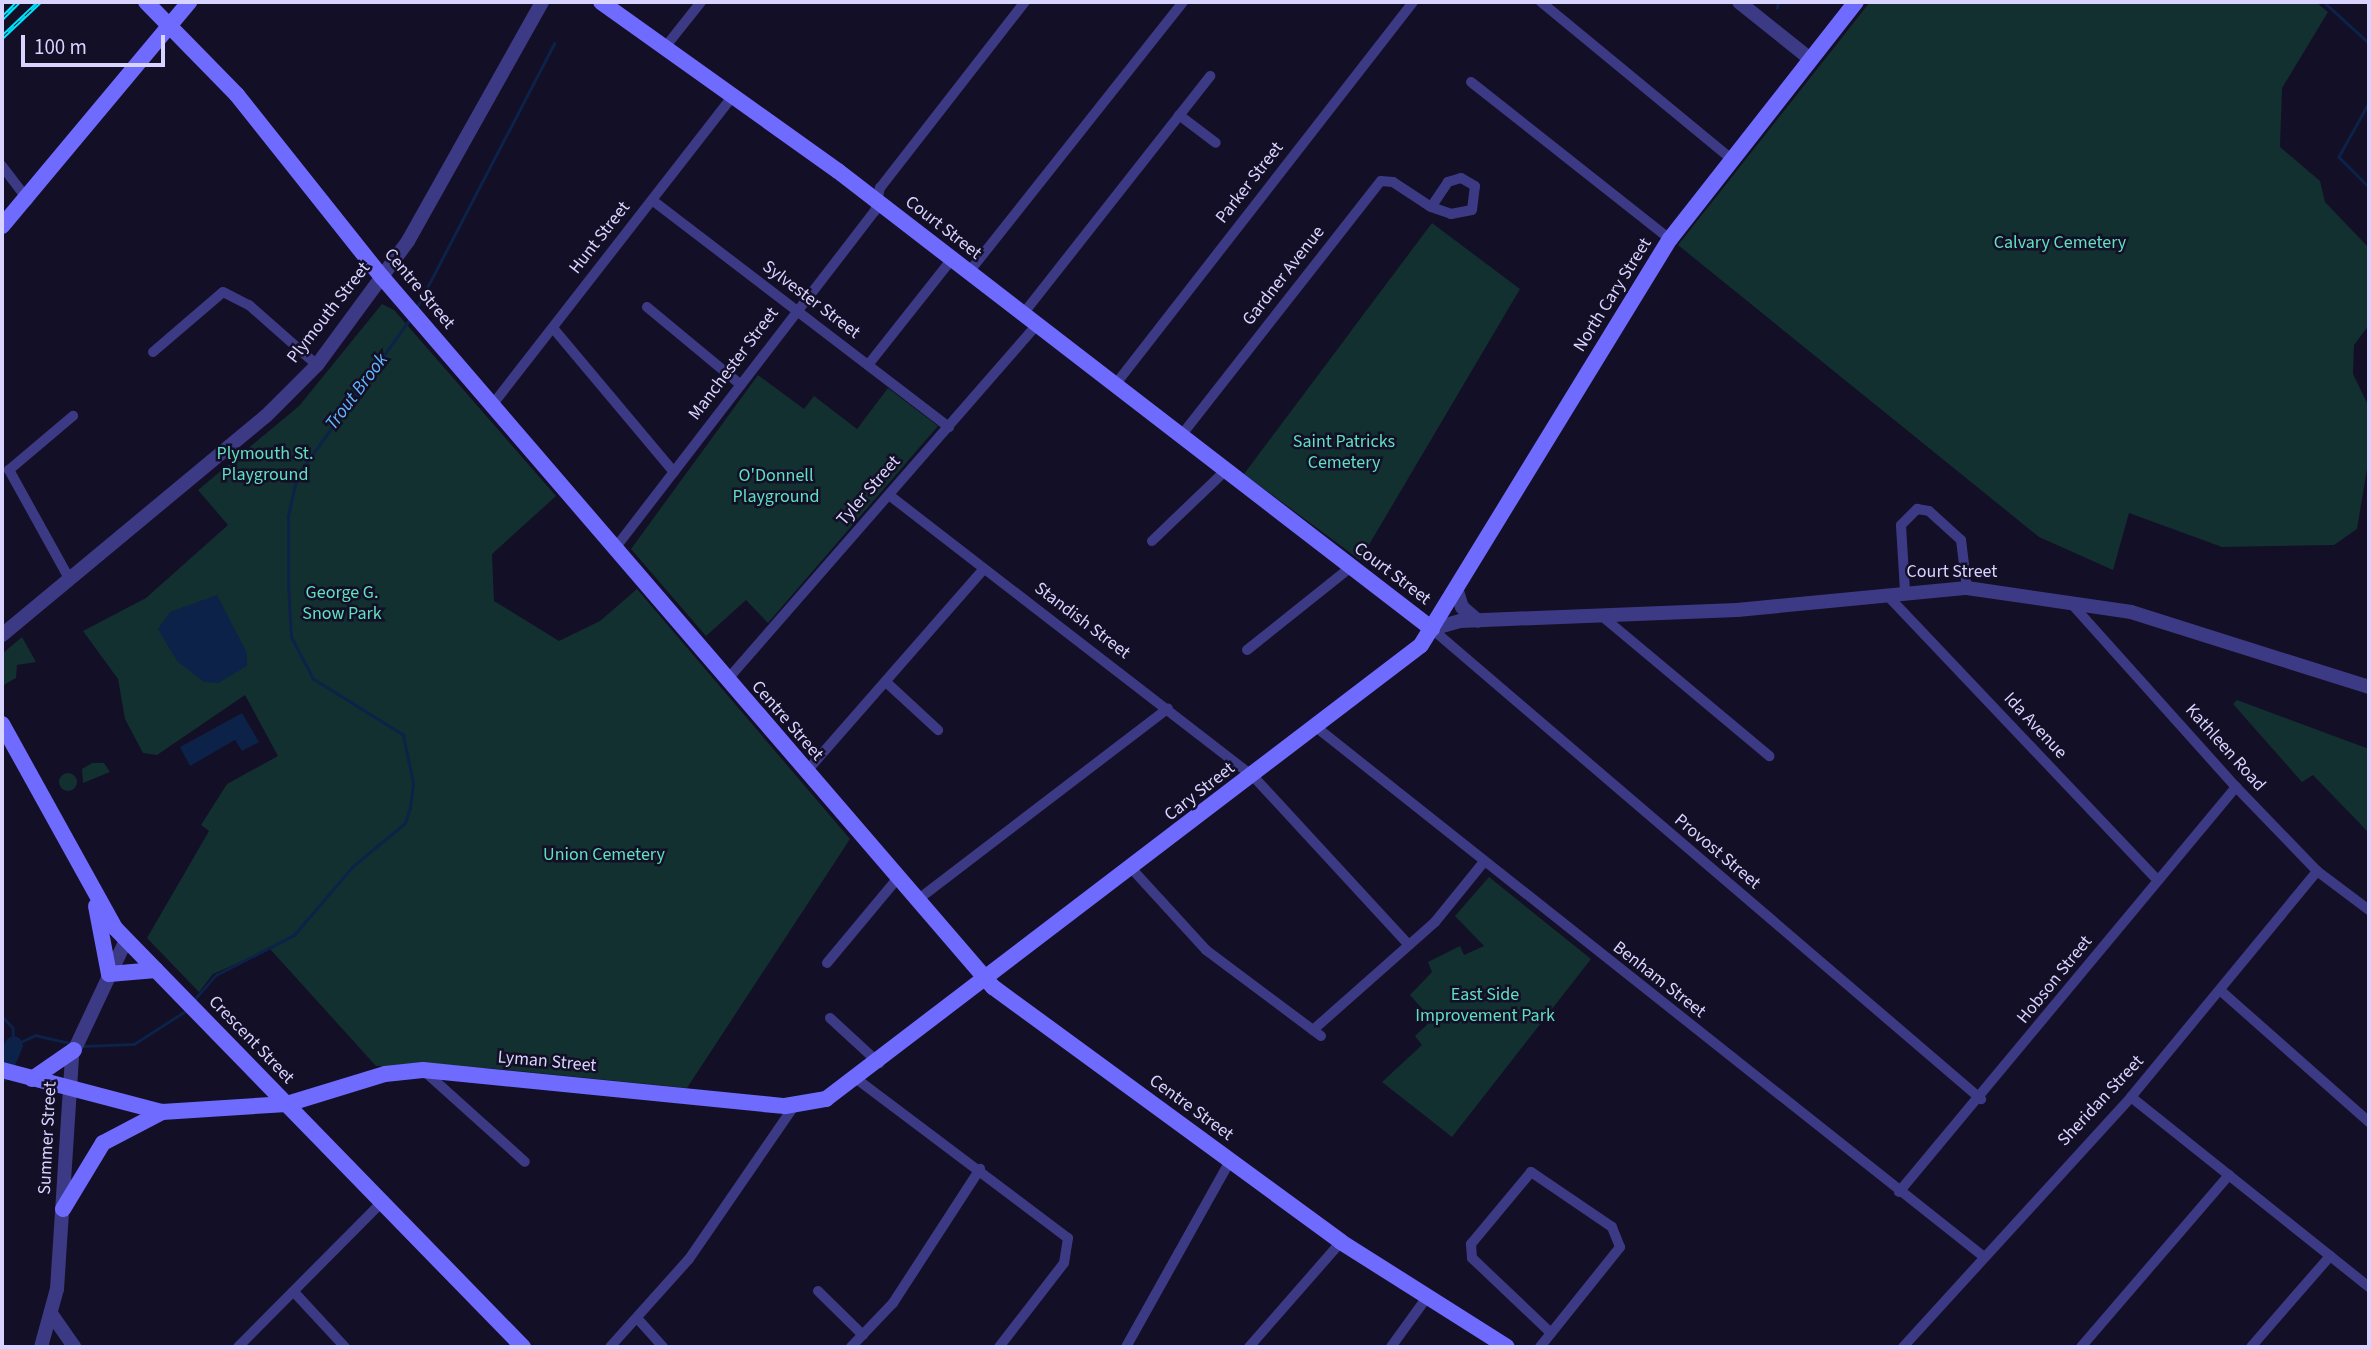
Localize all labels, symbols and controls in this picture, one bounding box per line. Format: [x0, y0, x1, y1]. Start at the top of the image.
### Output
scale bar [24, 21, 168, 65]
text: 100 m [34, 32, 87, 62]
street label: Parker Street [1212, 138, 1288, 228]
street label: Court Street [901, 192, 985, 264]
street label: Hunt Street [565, 197, 635, 279]
street label: Gardner Avenue [1238, 222, 1330, 330]
park label: Calvary Cemetery [1994, 232, 2126, 254]
street label: North Cary Street [1569, 234, 1657, 356]
street label: Centre Street [379, 244, 459, 334]
street label: Sylvester Street [758, 256, 864, 344]
street label: Plymouth Street [283, 258, 375, 368]
street label: Manchester Street [685, 303, 783, 425]
water label: Trout Brook [321, 349, 393, 435]
park label: Saint Patricks Cemetery [1293, 432, 1395, 474]
park label: Plymouth St. Playground [217, 444, 313, 486]
street label: Tyler Street [833, 451, 905, 531]
park label: O'Donnell Playground [733, 466, 819, 508]
street label: Court Street [1349, 538, 1435, 610]
street label: Court Street [1907, 561, 1997, 583]
street label: Standish Street [1030, 578, 1134, 664]
park label: George G. Snow Park [302, 583, 382, 626]
street label: Centre Street [746, 677, 828, 765]
street label: Ida Avenue [1999, 688, 2071, 764]
street label: Kathleen Road [2180, 700, 2270, 796]
street label: Cary Street [1161, 758, 1239, 826]
street label: Provost Street [1669, 810, 1765, 894]
park label: Union Cemetery [543, 844, 665, 866]
street label: Hobson Street [2013, 932, 2097, 1028]
street label: Benham Street [1608, 937, 1710, 1023]
park label: East Side Improvement Park [1415, 985, 1555, 1028]
street label: Crescent Street [204, 991, 298, 1089]
street label: Lyman Street [497, 1047, 597, 1077]
street label: Sheridan Street [2053, 1051, 2149, 1151]
street label: Centre Street [1145, 1070, 1237, 1146]
street label: Summer Street [34, 1081, 62, 1195]

